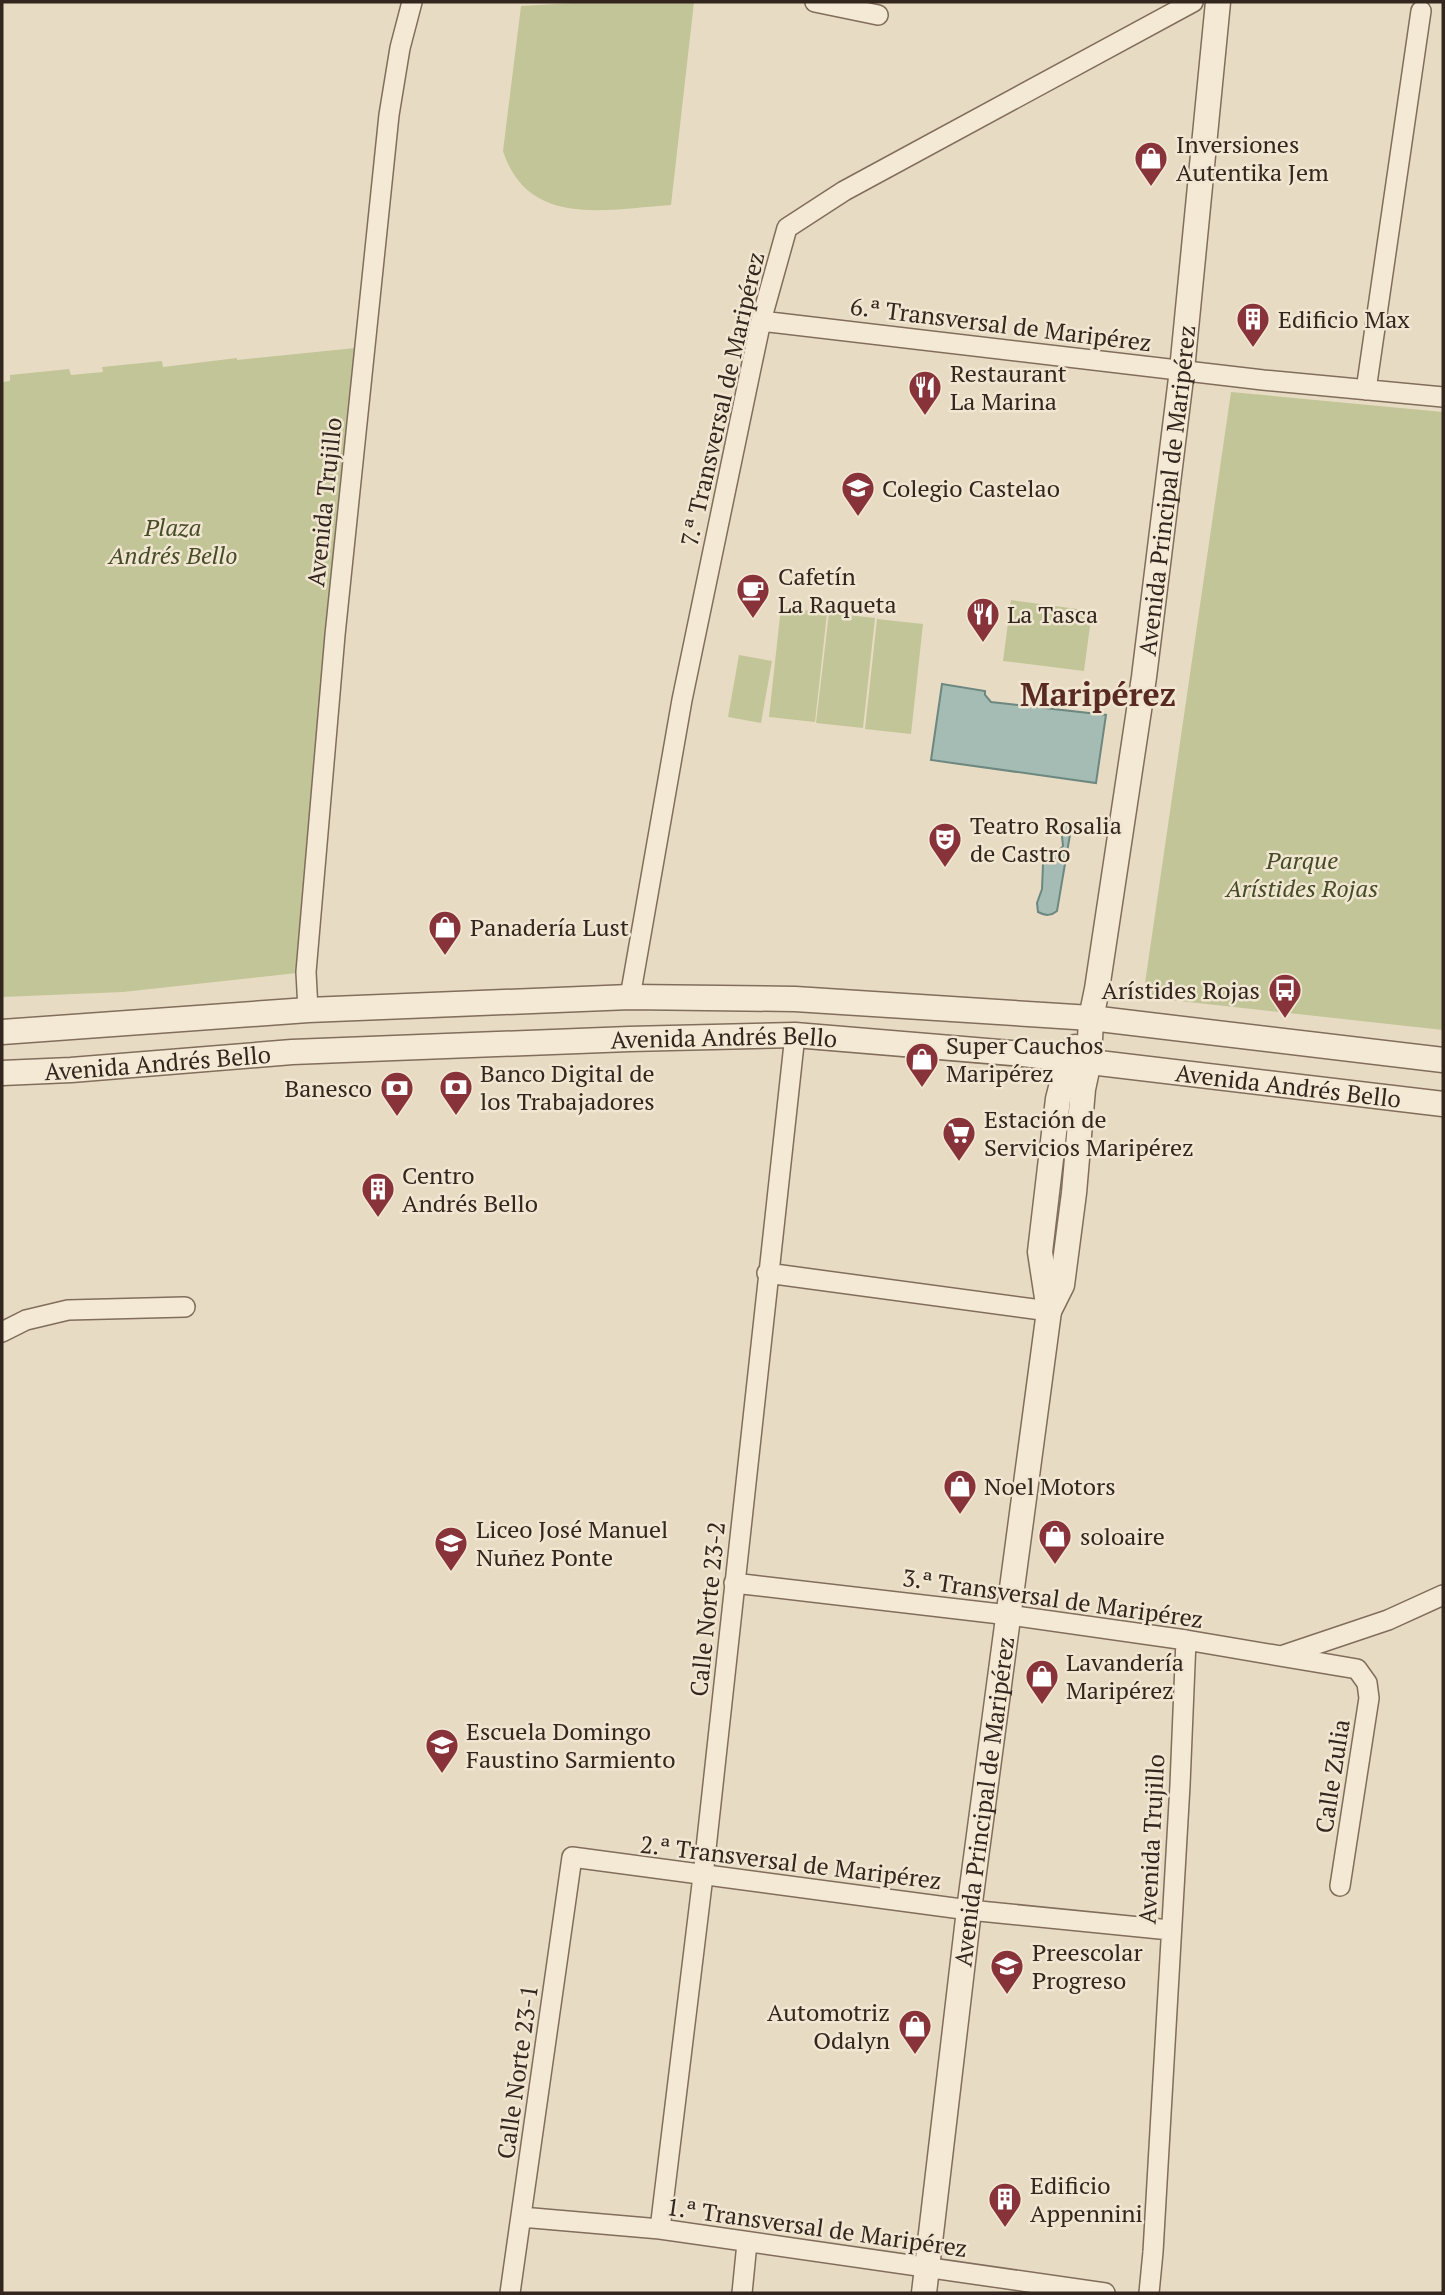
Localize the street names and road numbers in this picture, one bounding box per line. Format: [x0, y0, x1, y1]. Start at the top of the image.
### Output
street label: 7.ª Transversal de Maripérez [673, 249, 771, 549]
street label: 6.ª Transversal de Maripérez [849, 290, 1153, 358]
street label: Avenida Principal de Maripérez [1131, 324, 1202, 657]
street label: Avenida Trujillo [299, 416, 349, 588]
street label: Avenida Andrés Bello [610, 1019, 839, 1056]
street label: Avenida Andrés Bello [44, 1038, 272, 1087]
street label: Avenida Andrés Bello [1174, 1056, 1403, 1115]
street label: Calle Norte 23-2 [682, 1520, 732, 1698]
street label: 3.ª Transversal de Maripérez [901, 1561, 1205, 1635]
street label: Avenida Principal de Maripérez [946, 1635, 1021, 1968]
street label: Calle Zulia [1307, 1717, 1357, 1835]
street label: Avenida Trujillo [1131, 1753, 1171, 1925]
street label: 2.ª Transversal de Maripérez [639, 1828, 943, 1896]
street label: Calle Norte 23-1 [489, 1983, 545, 2161]
street label: 1.ª Transversal de Maripérez [665, 2190, 969, 2264]

